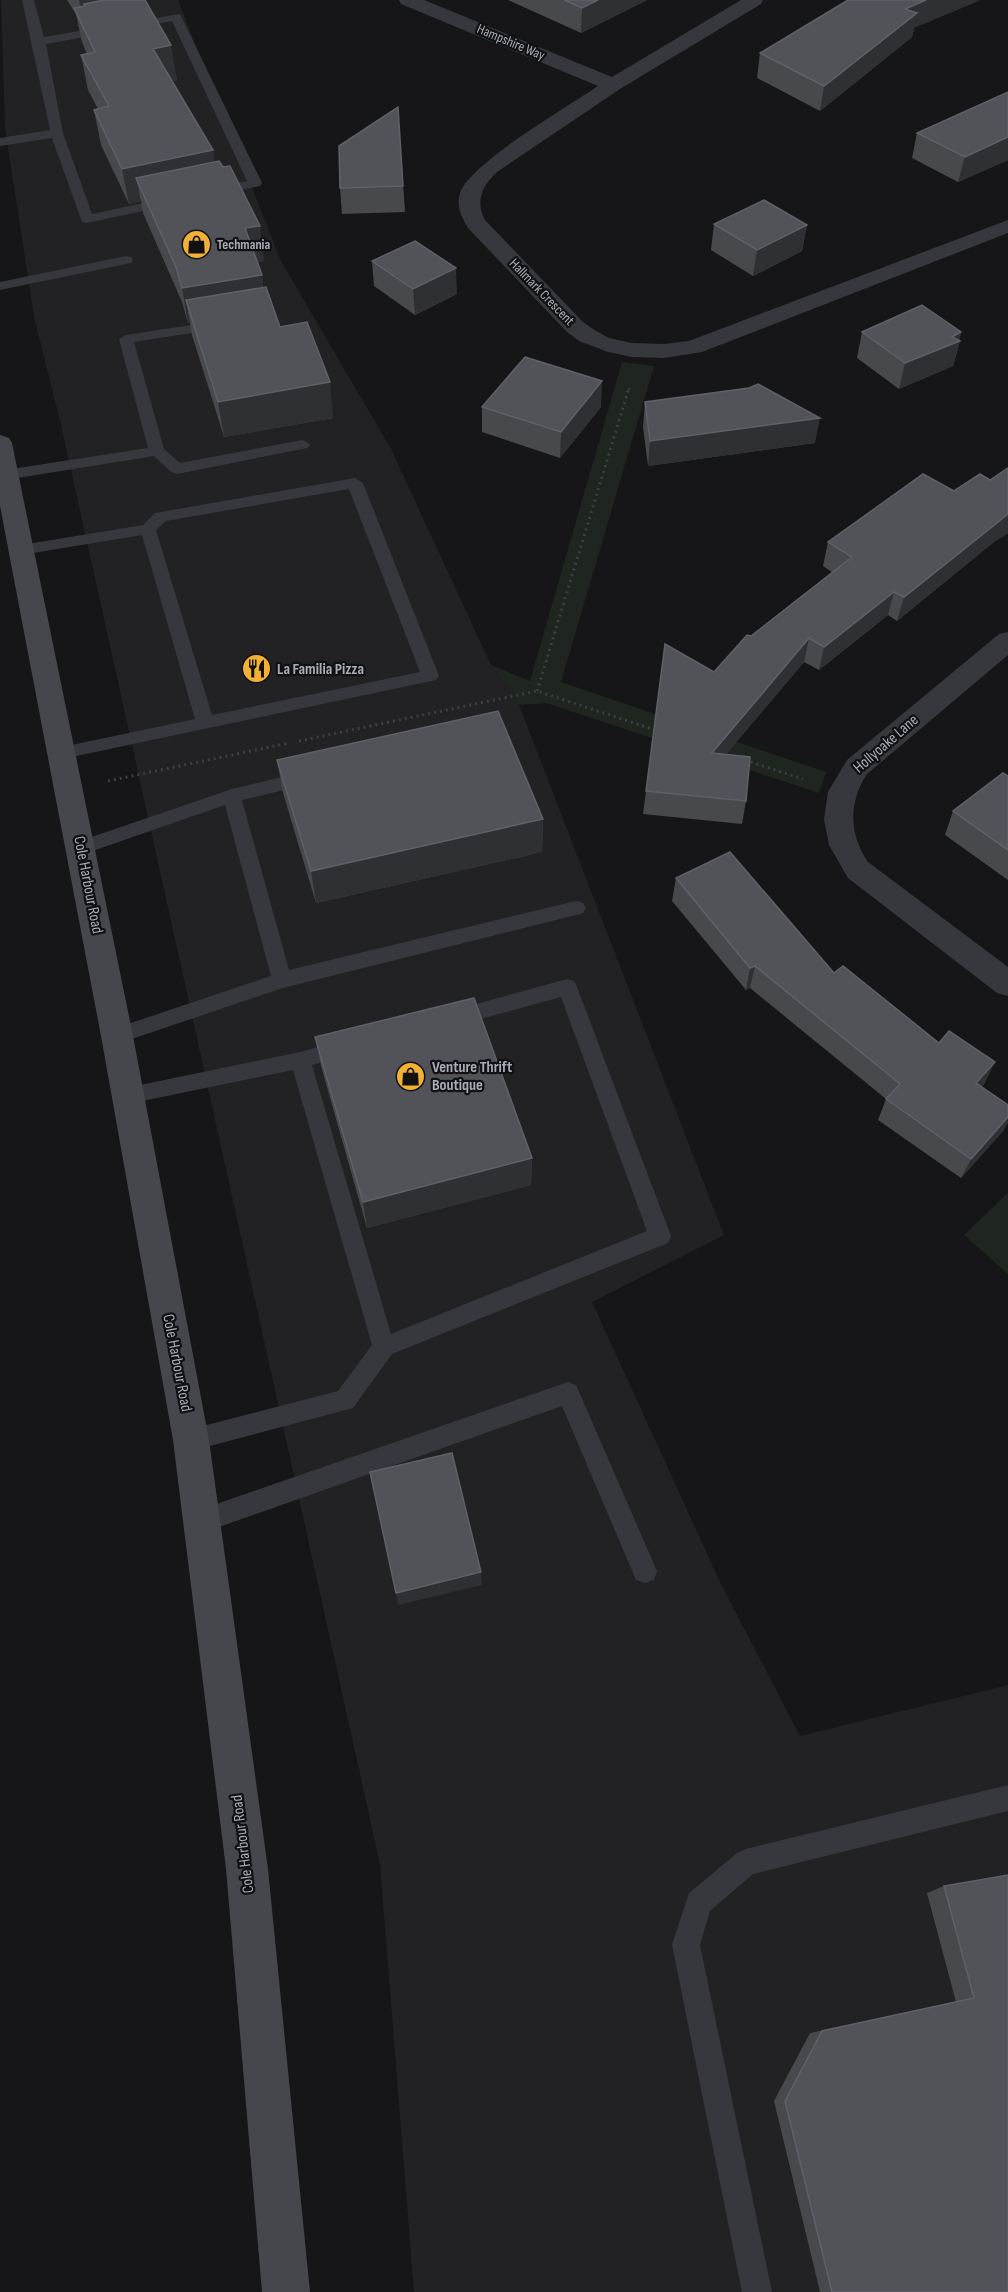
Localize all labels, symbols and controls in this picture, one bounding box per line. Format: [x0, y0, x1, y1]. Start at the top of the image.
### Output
street label: Hampshire Way [475, 20, 548, 64]
shop icon: Techmania [180, 228, 212, 260]
place label: Techmania [217, 236, 270, 253]
street label: Hallmark Crescent [506, 255, 578, 329]
restaurant icon: La Familia Pizza [240, 653, 272, 685]
place label: La Familia Pizza [277, 660, 364, 679]
street label: Hollyoake Lane [850, 711, 922, 777]
street label: Cole Harbour Road [69, 835, 107, 935]
place label: Venture Thrift Boutique [432, 1058, 512, 1095]
shop icon: Venture Thrift Boutique [395, 1060, 427, 1092]
street label: Cole Harbour Road [158, 1313, 196, 1413]
street label: Cole Harbour Road [228, 1794, 258, 1894]

